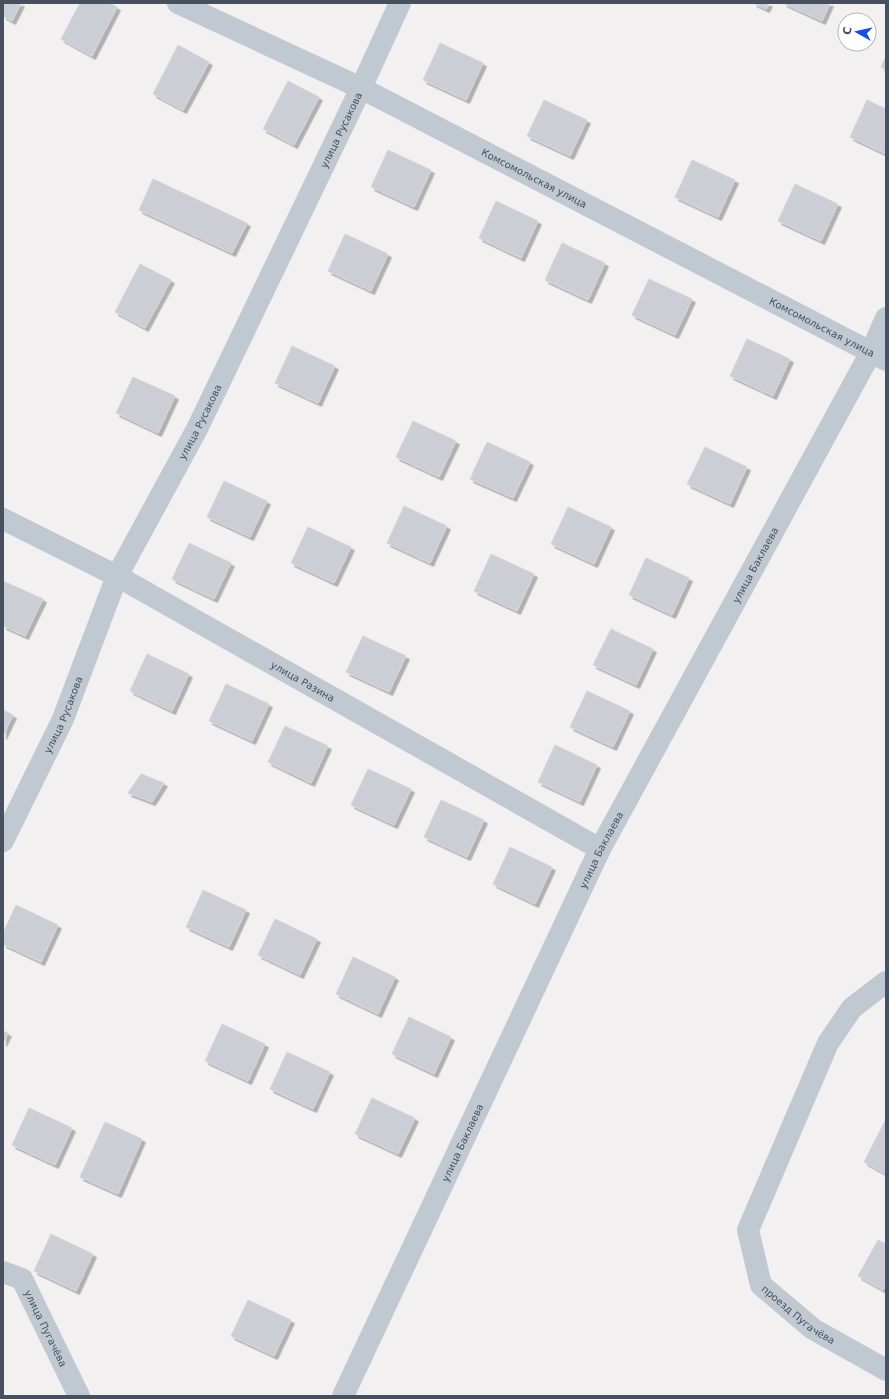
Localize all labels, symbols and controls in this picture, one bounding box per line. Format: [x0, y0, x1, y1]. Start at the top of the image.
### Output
north arrow [837, 12, 877, 52]
text: С [841, 26, 855, 36]
street label: улица Русакова [318, 90, 364, 170]
street label: Комсомольская улица [480, 146, 589, 210]
street label: Комсомольская улица [768, 295, 877, 359]
street label: улица Русакова [176, 382, 223, 461]
street label: улица Баклаева [730, 525, 780, 605]
street label: улица Разина [269, 659, 337, 703]
street label: улица Русакова [42, 675, 84, 755]
street label: улица Баклаева [577, 809, 625, 890]
street label: улица Баклаева [439, 1102, 485, 1183]
street label: проезд Пугачёва [760, 1283, 837, 1346]
street label: улица Пугачёва [23, 1288, 69, 1368]

